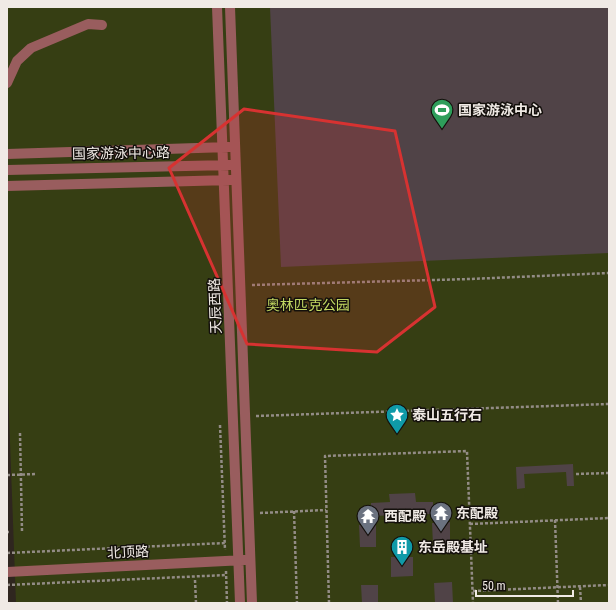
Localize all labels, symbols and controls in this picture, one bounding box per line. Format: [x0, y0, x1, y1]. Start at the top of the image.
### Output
sports icon: 国家游泳中心 [429, 97, 455, 130]
place label: 国家游泳中心 [458, 102, 542, 118]
street label: 国家游泳中心路 [72, 144, 170, 162]
street label: 天辰西路 [206, 278, 224, 334]
park label: 奥林匹克公园 [266, 297, 350, 313]
place icon: 泰山五行石 [384, 402, 410, 435]
place label: 泰山五行石 [412, 407, 482, 423]
temple icon: 东配殿 [428, 500, 454, 533]
temple icon: 西配殿 [355, 503, 381, 536]
place label: 东配殿 [456, 505, 498, 521]
place label: 西配殿 [384, 508, 426, 524]
building icon: 东岳殿基址 [389, 534, 415, 567]
place label: 东岳殿基址 [418, 539, 488, 555]
street label: 北顶路 [107, 543, 149, 561]
scale bar [476, 572, 573, 598]
text: 50 m [482, 579, 506, 593]

